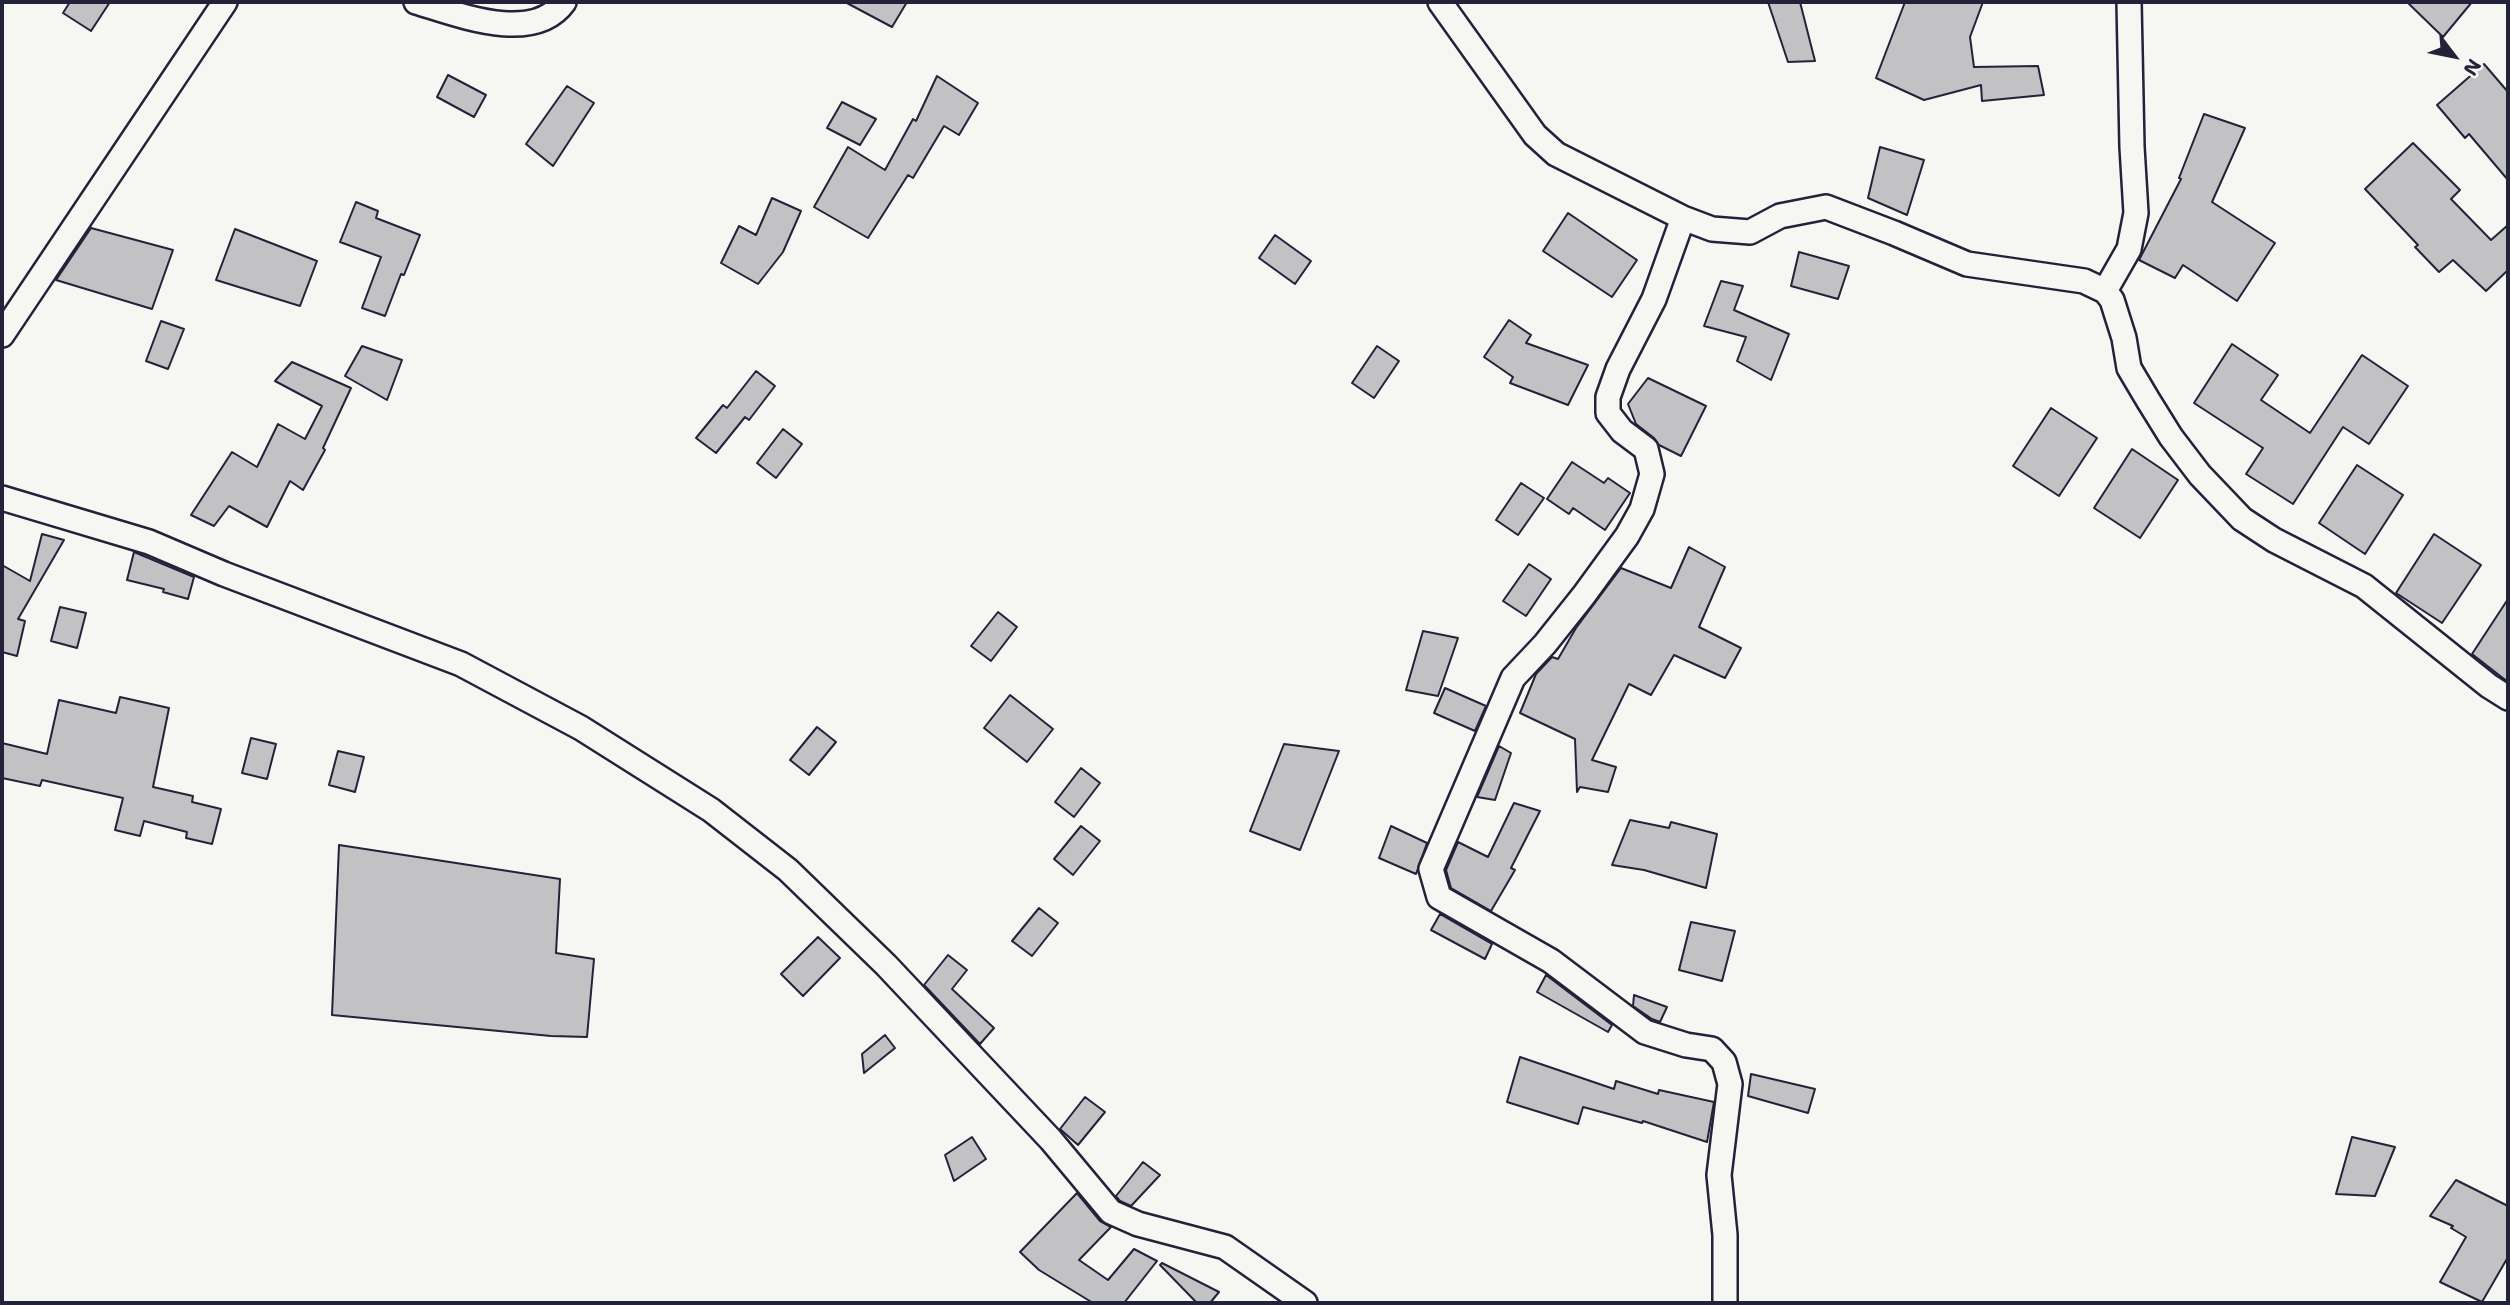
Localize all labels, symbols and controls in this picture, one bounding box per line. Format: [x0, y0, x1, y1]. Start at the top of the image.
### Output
north arrow [2419, 21, 2489, 91]
text: N [2458, 54, 2487, 80]

